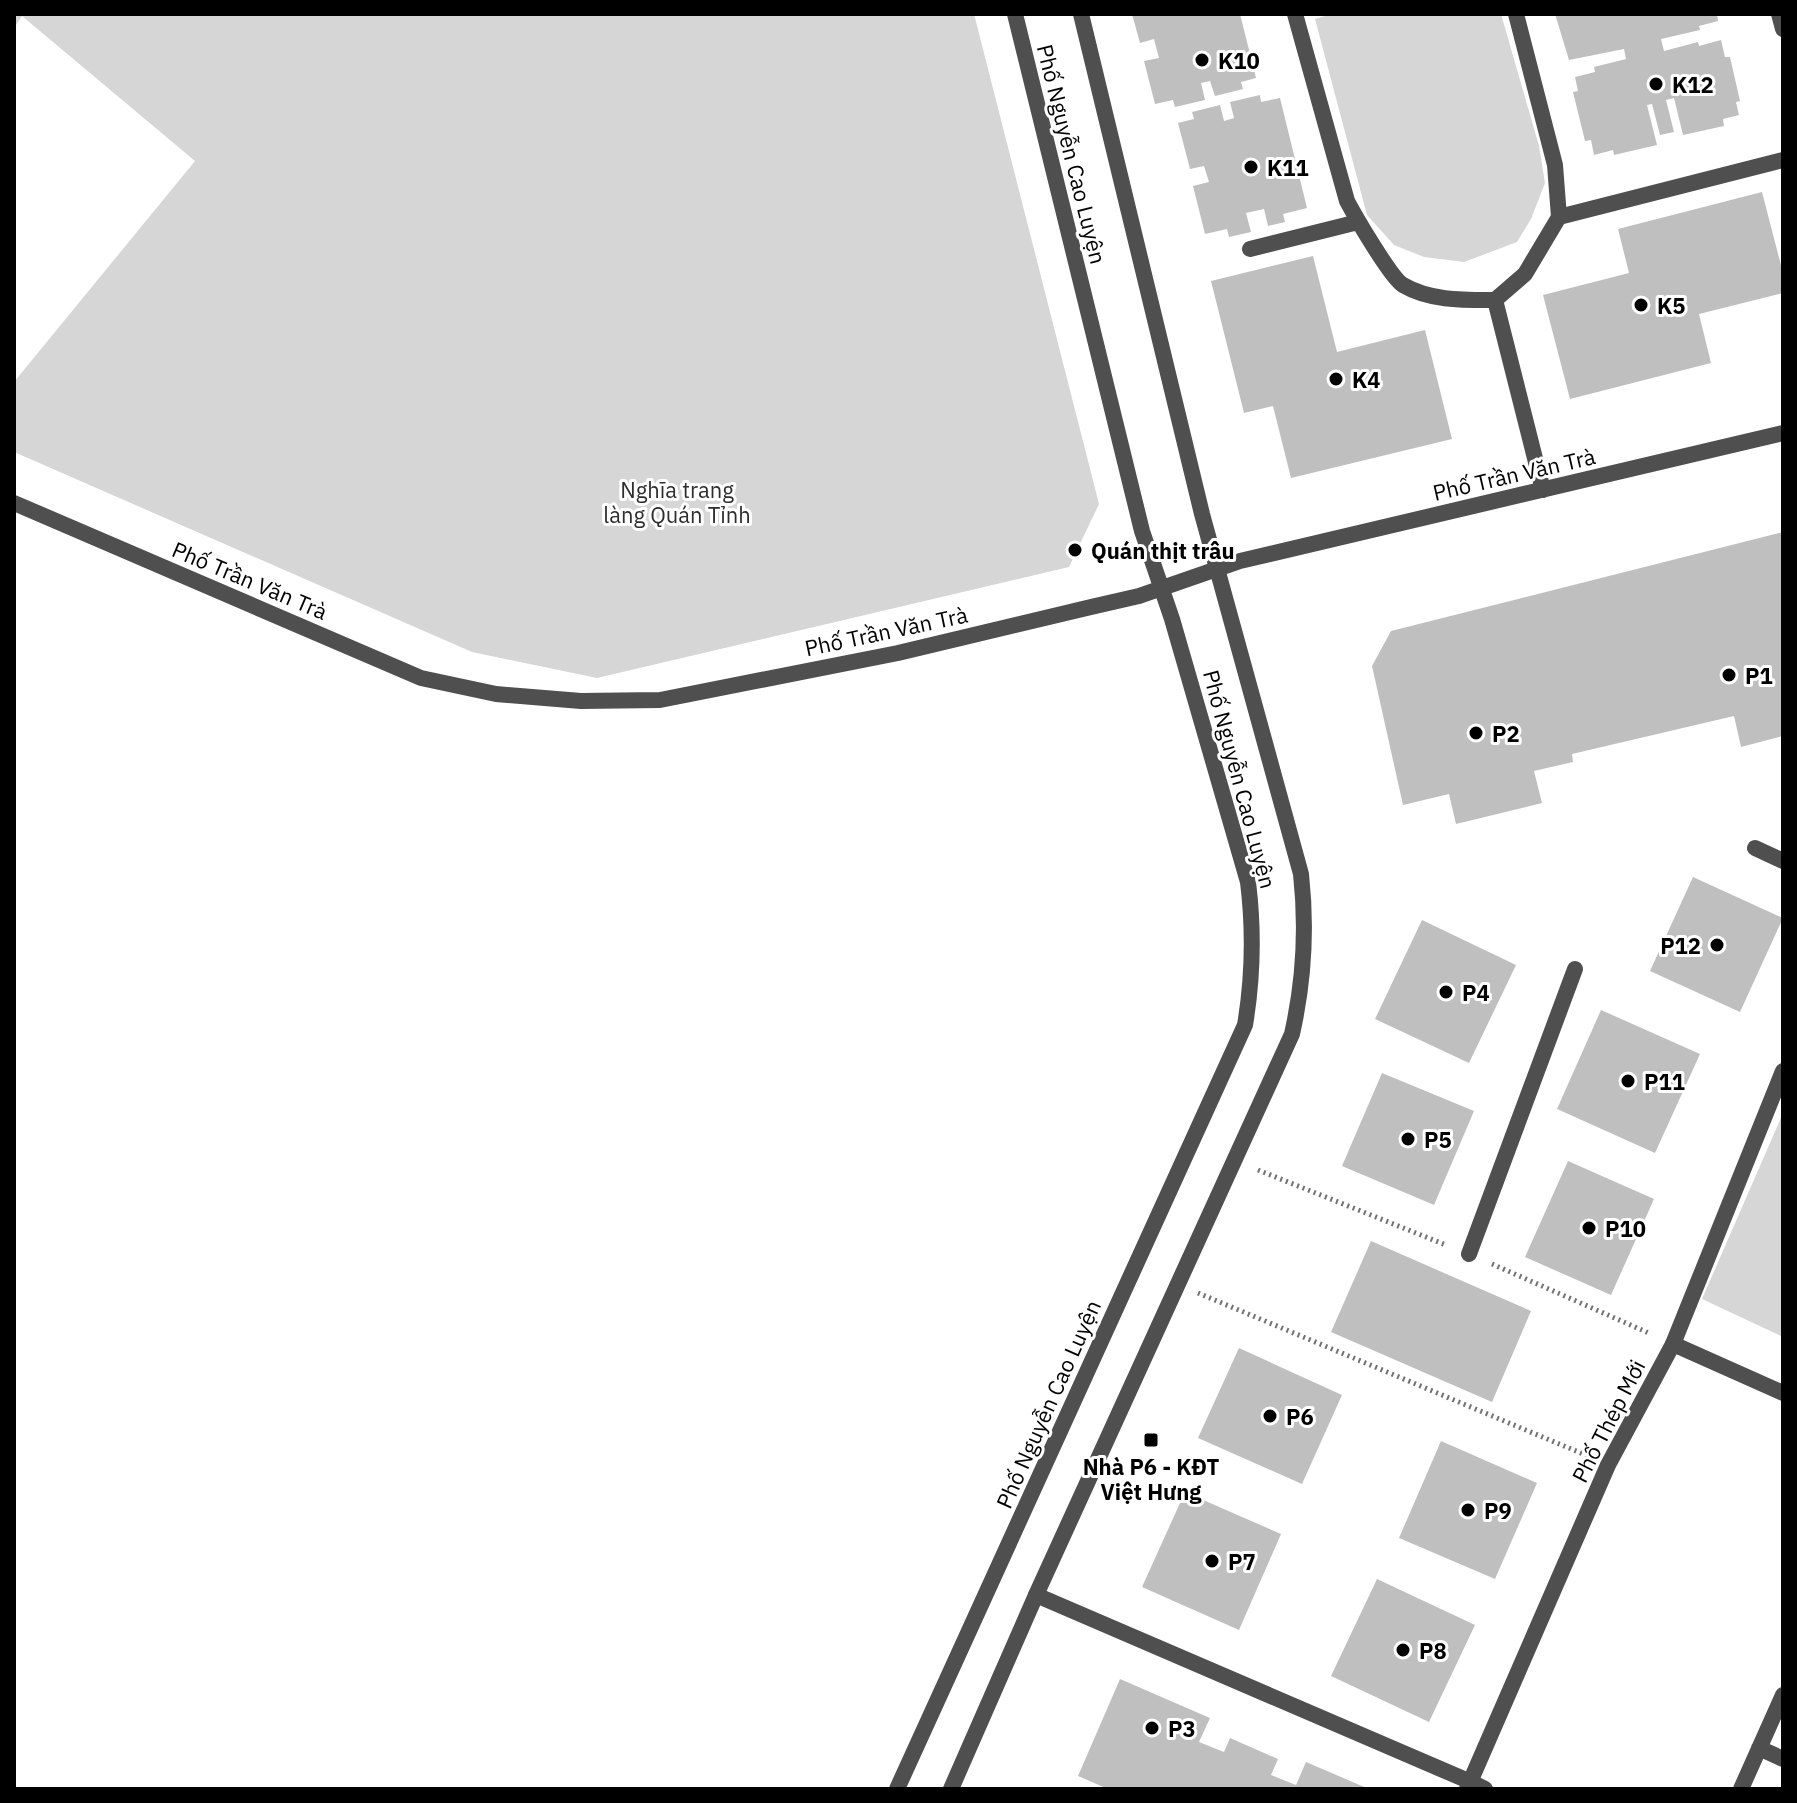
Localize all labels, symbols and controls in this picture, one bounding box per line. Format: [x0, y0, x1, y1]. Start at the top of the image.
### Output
street label: Phố Nguyễn Cao Luyện [1031, 41, 1113, 267]
place label: K10 [1218, 46, 1260, 75]
marker: K10 [1193, 51, 1211, 69]
place label: K12 [1672, 70, 1714, 99]
marker: K12 [1647, 75, 1665, 93]
place label: K11 [1267, 153, 1309, 182]
marker: K11 [1242, 158, 1260, 176]
place label: K5 [1657, 291, 1686, 320]
marker: K5 [1632, 296, 1650, 314]
place label: K4 [1352, 365, 1381, 394]
marker: K4 [1327, 370, 1345, 388]
street label: Phố Trần Văn Trà [1430, 441, 1598, 507]
park label: Nghĩa trang làng Quán Tỉnh [603, 475, 751, 529]
street label: Phố Trần Văn Trà [168, 534, 332, 626]
place label: Quán thịt trâu [1091, 536, 1235, 565]
marker: Quán thịt trâu [1066, 541, 1084, 559]
street label: Phố Trần Văn Trà [802, 600, 970, 662]
place label: P1 [1745, 661, 1773, 690]
street label: Phố Nguyễn Cao Luyện [1197, 666, 1283, 892]
marker: P1 [1720, 666, 1738, 684]
place label: P2 [1492, 719, 1520, 748]
marker: P2 [1467, 724, 1485, 742]
place label: P12 [1660, 931, 1701, 960]
marker: P12 [1708, 936, 1726, 954]
place label: P4 [1462, 978, 1490, 1007]
marker: P4 [1437, 983, 1455, 1001]
place label: P11 [1644, 1067, 1685, 1096]
marker: P11 [1619, 1072, 1637, 1090]
place label: P5 [1424, 1125, 1452, 1154]
marker: P5 [1399, 1130, 1417, 1148]
place label: P10 [1605, 1214, 1646, 1243]
marker: P10 [1580, 1219, 1598, 1237]
street label: Phố Nguyễn Cao Luyện [989, 1295, 1107, 1513]
street label: Phố Thép Mới [1565, 1355, 1651, 1487]
place label: P6 [1286, 1402, 1314, 1431]
marker: P6 [1261, 1407, 1279, 1425]
marker: Nhà P6 - KĐT Việt Hưng [1142, 1431, 1160, 1449]
place label: Nhà P6 - KĐT Việt Hưng [1083, 1452, 1219, 1506]
place label: P9 [1484, 1496, 1512, 1525]
marker: P9 [1459, 1501, 1477, 1519]
place label: P7 [1228, 1547, 1256, 1576]
marker: P7 [1203, 1552, 1221, 1570]
place label: P8 [1419, 1636, 1447, 1665]
marker: P8 [1394, 1641, 1412, 1659]
place label: P3 [1168, 1714, 1196, 1743]
marker: P3 [1143, 1719, 1161, 1737]

